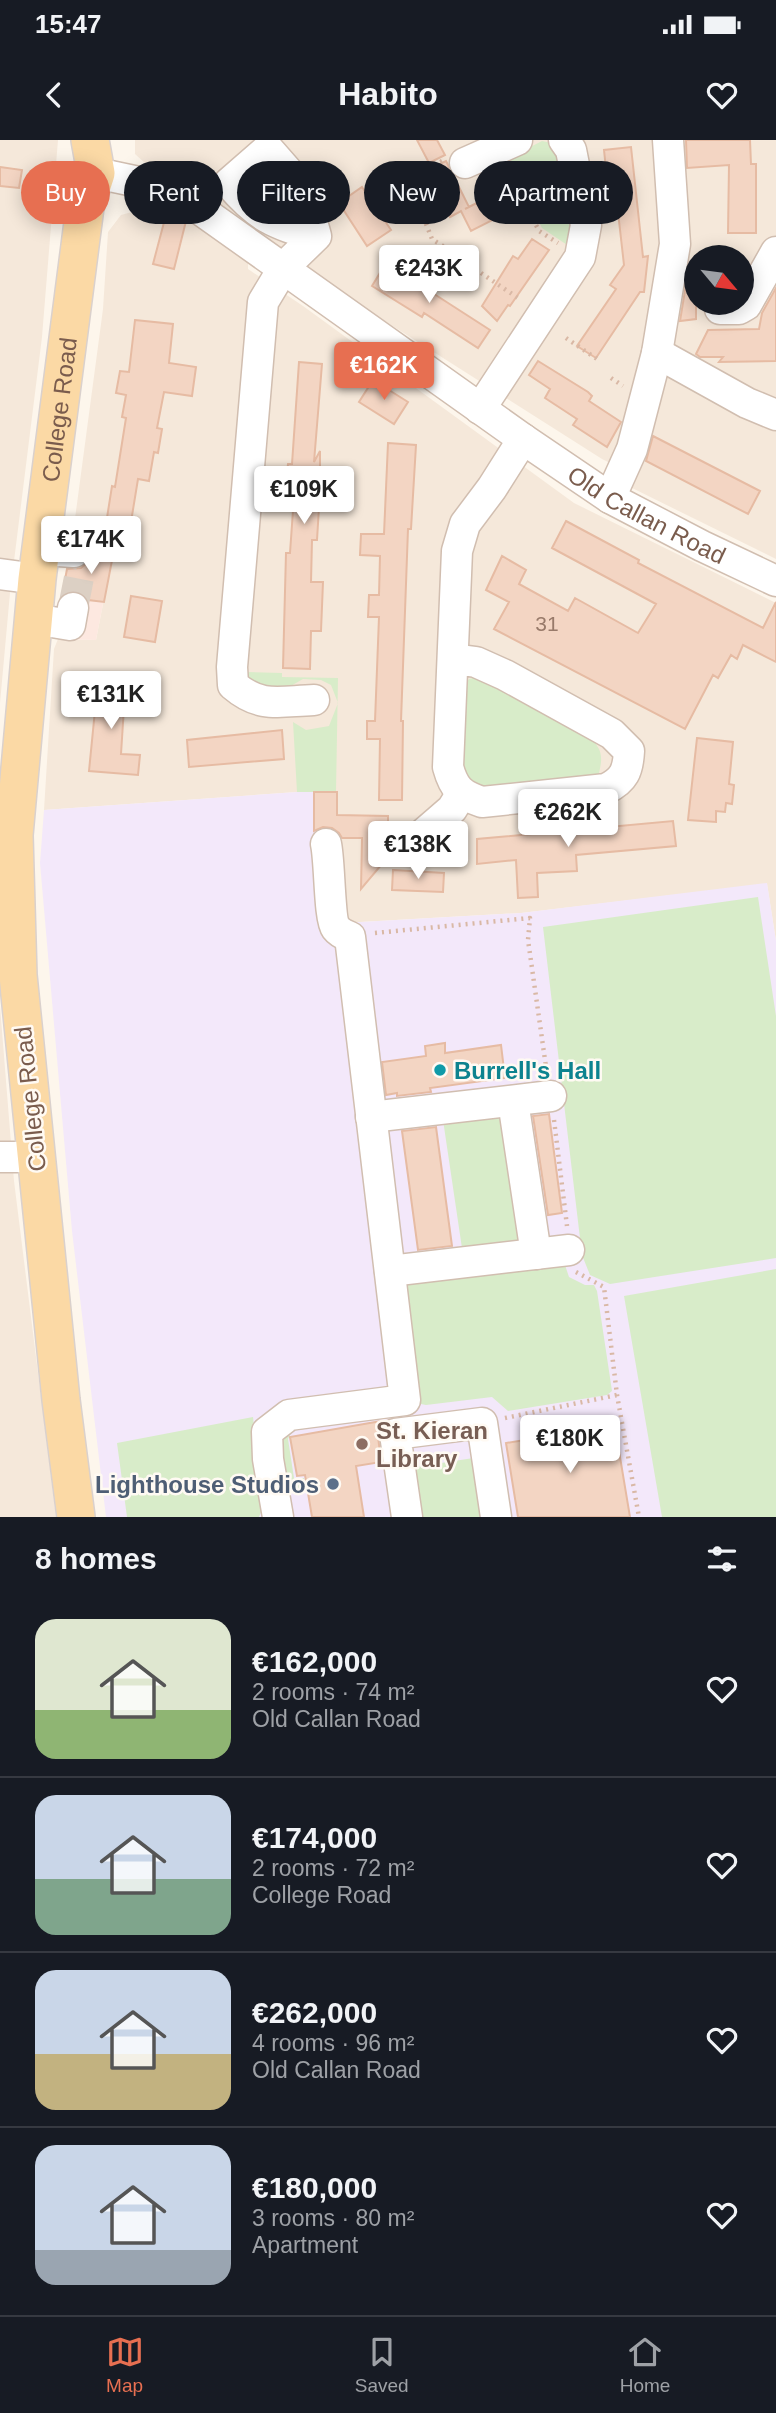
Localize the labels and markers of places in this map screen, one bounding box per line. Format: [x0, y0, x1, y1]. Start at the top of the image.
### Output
pin: €243K [380, 246, 478, 305]
pin: €162K [335, 342, 433, 402]
pin: €109K [255, 466, 353, 526]
pin: €174K [42, 516, 140, 576]
pin: €131K [62, 672, 160, 731]
pin: €262K [519, 790, 617, 849]
pin: €138K [369, 822, 467, 881]
place label: Burrell's Hall [454, 1057, 601, 1084]
marker: Burrell's Hall [432, 1062, 448, 1078]
pin: €180K [521, 1416, 619, 1475]
place label: St. Kieran Library [376, 1417, 488, 1472]
marker: St. Kieran Library [354, 1436, 370, 1452]
place label: Lighthouse Studios [95, 1471, 319, 1498]
marker: Lighthouse Studios [325, 1476, 341, 1492]

